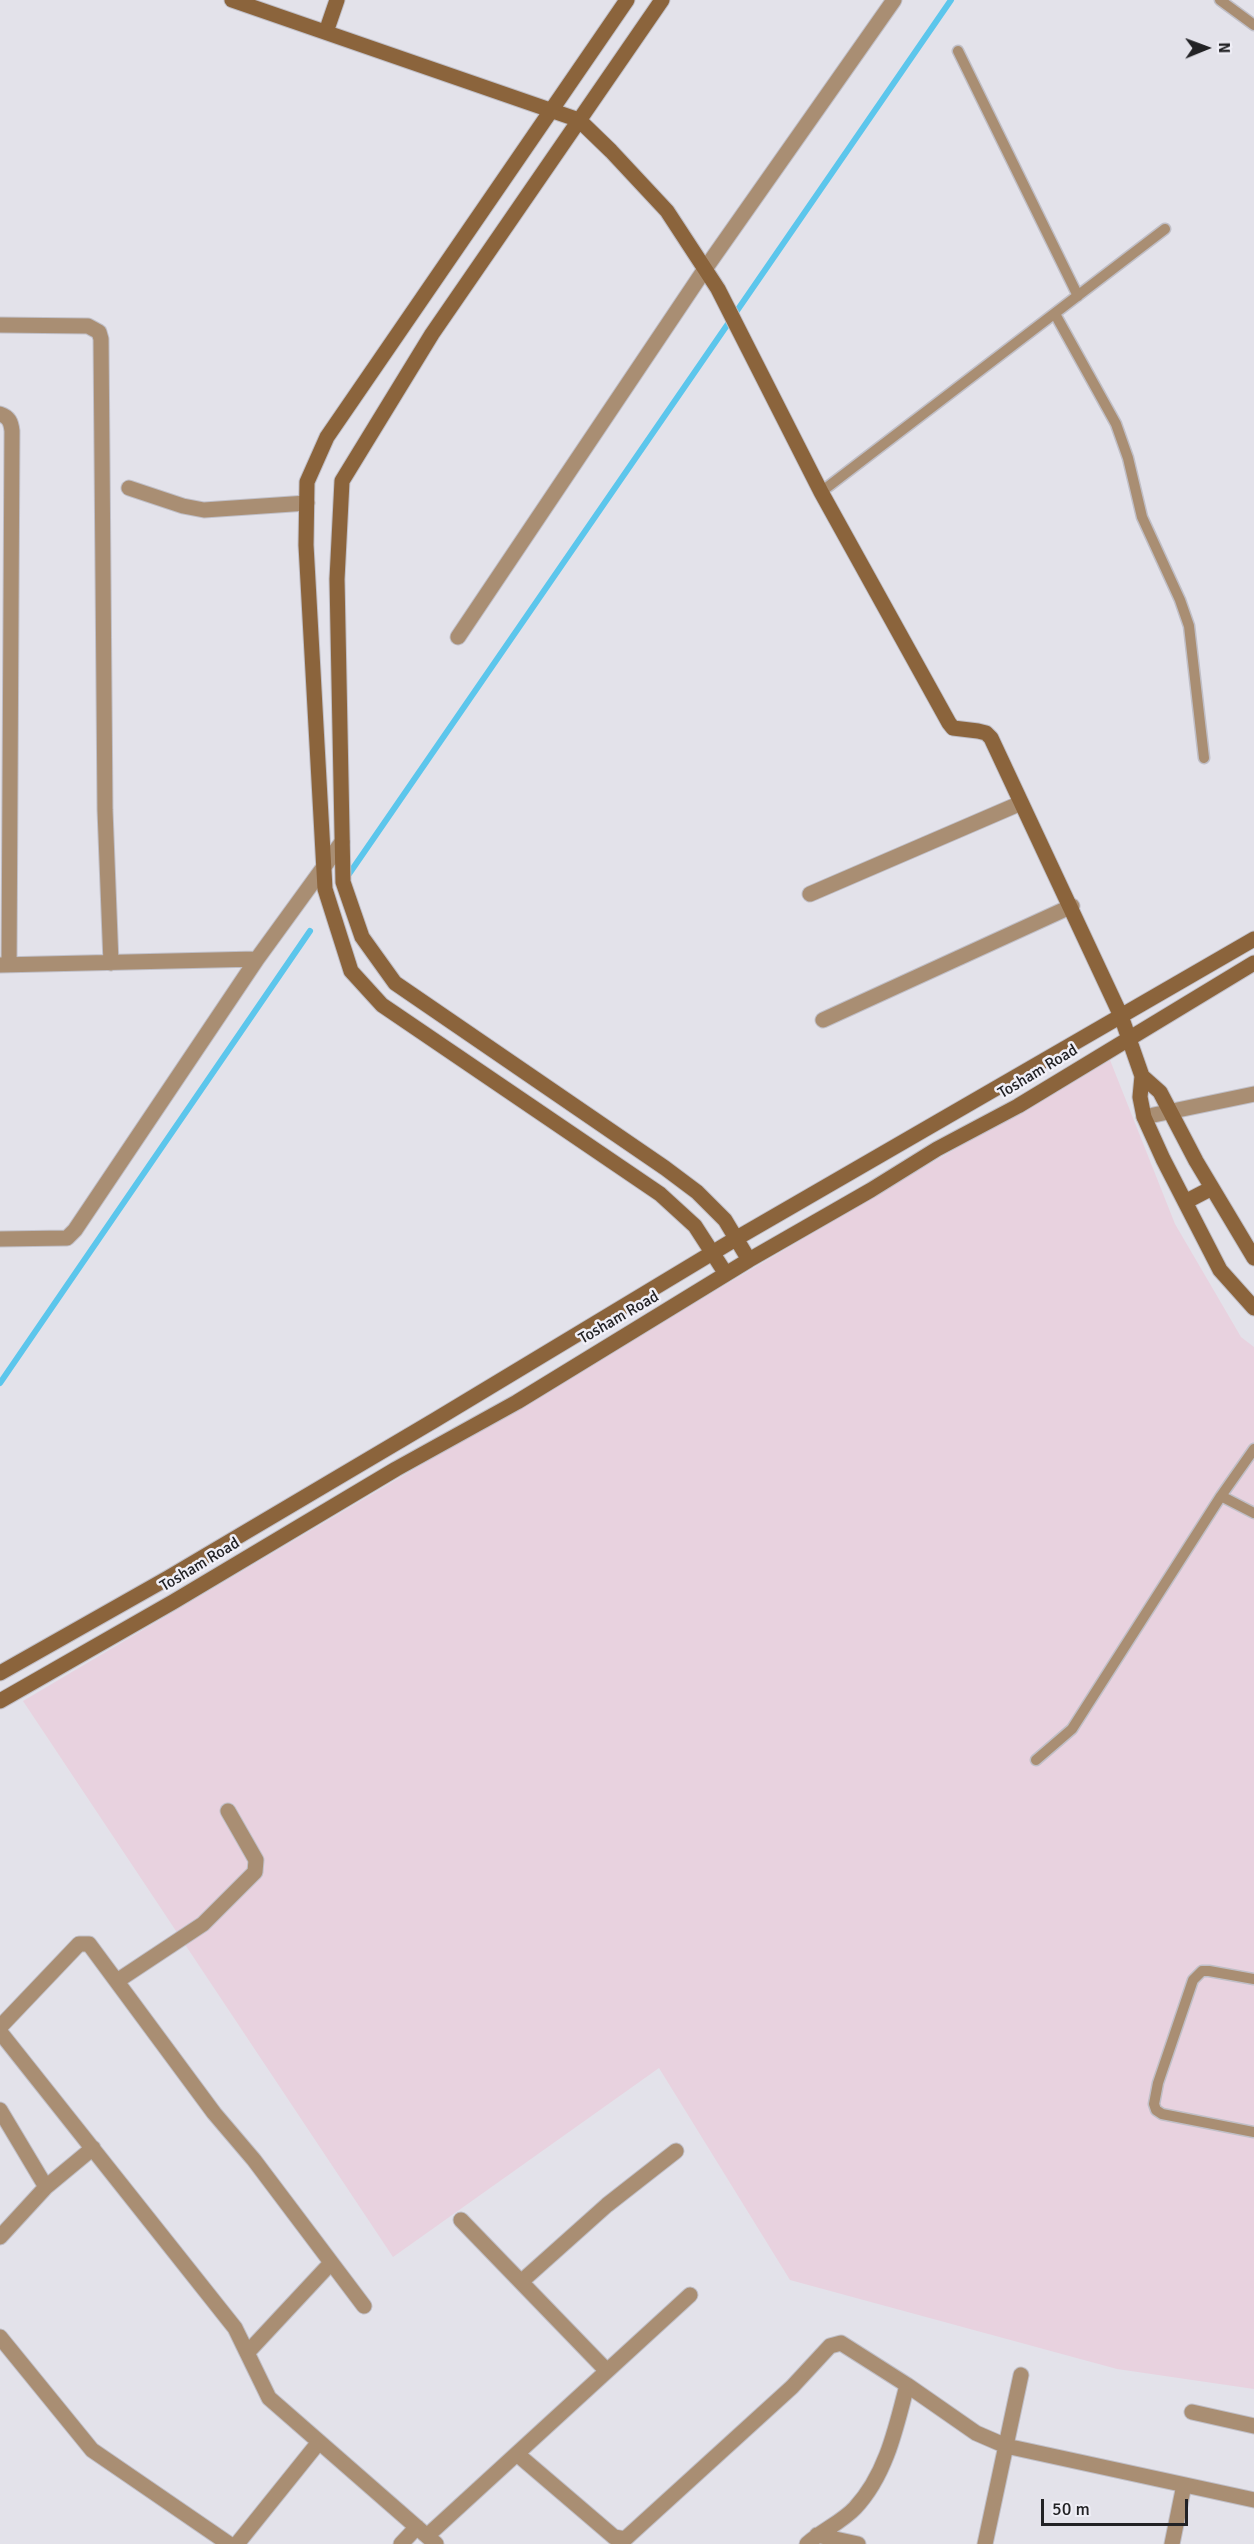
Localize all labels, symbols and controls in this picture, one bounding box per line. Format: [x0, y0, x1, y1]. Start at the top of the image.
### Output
north arrow [1176, 18, 1236, 78]
text: N [1214, 42, 1234, 53]
street label: Tosham Road [995, 1041, 1081, 1103]
street label: Tosham Road [576, 1287, 662, 1349]
street label: Tosham Road [157, 1534, 243, 1596]
scale bar [1044, 2487, 1191, 2525]
text: 50 m [1052, 2498, 1090, 2520]

